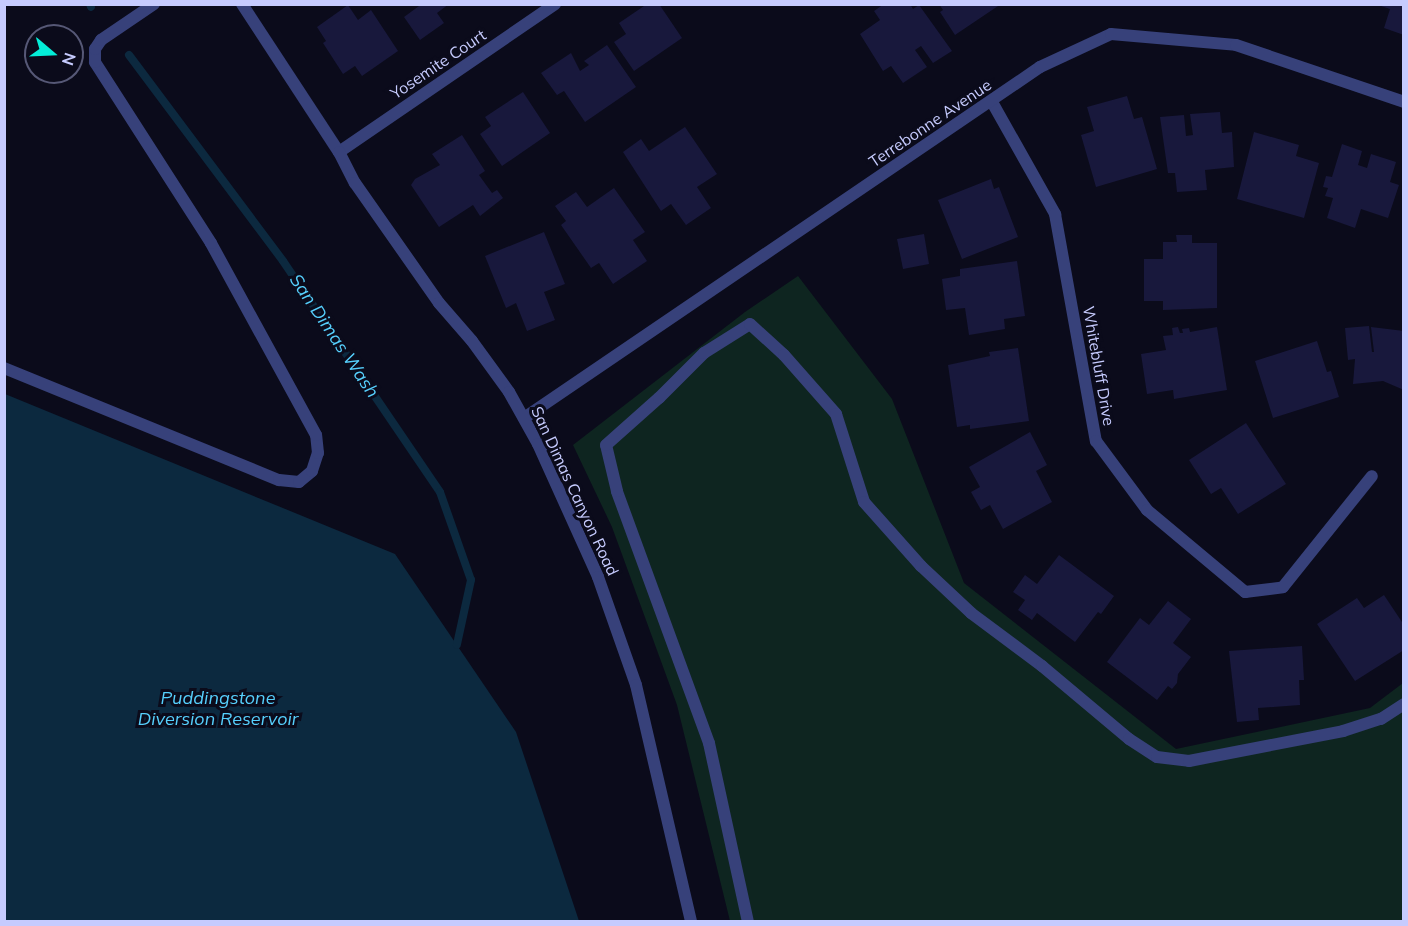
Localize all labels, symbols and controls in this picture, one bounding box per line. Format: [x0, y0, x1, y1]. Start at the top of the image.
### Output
north arrow [24, 24, 84, 84]
street label: Yosemite Court [387, 25, 489, 103]
text: N [58, 50, 81, 68]
street label: Terrebonne Avenue [865, 75, 995, 171]
water label: San Dimas Wash [285, 270, 383, 402]
street label: Whitebluff Drive [1079, 305, 1119, 427]
street label: San Dimas Canyon Road [527, 403, 623, 579]
water label: Puddingstone Diversion Reservoir [138, 688, 298, 730]

